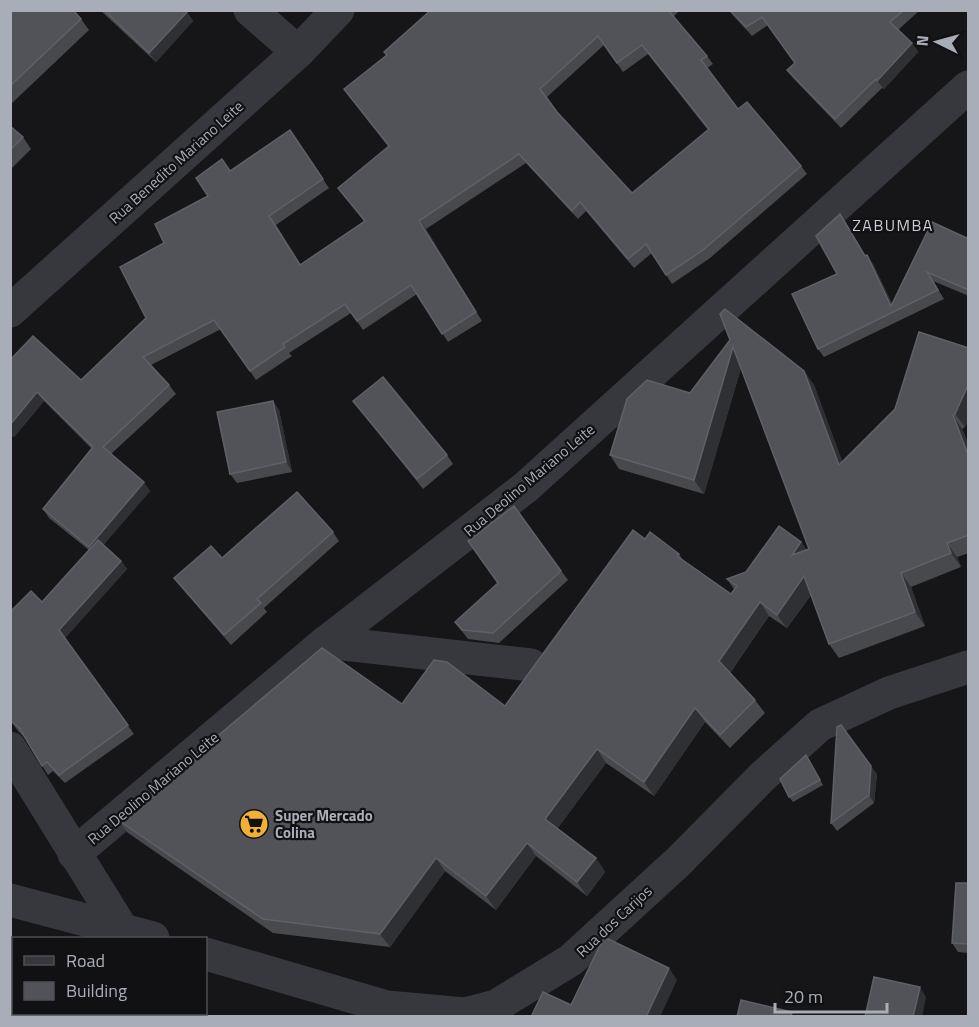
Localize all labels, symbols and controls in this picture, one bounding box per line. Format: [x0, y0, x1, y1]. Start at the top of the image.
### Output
north arrow [907, 12, 967, 72]
text: N [910, 34, 934, 47]
street label: Rua Benedito Mariano Leite [104, 95, 248, 229]
district label: ZABUMBA [852, 213, 934, 237]
street label: Rua Deolino Mariano Leite [458, 418, 600, 542]
street label: Rua Deolino Mariano Leite [82, 726, 224, 850]
place label: Super Mercado Colina [275, 804, 373, 844]
supermarket icon: Super Mercado Colina [238, 808, 270, 840]
street label: Rua dos Carijos [571, 880, 657, 962]
legend [12, 937, 207, 1015]
text: Road [66, 947, 105, 974]
scale bar [775, 976, 888, 1014]
text: Building [66, 977, 127, 1004]
text: 20 m [784, 983, 823, 1010]

